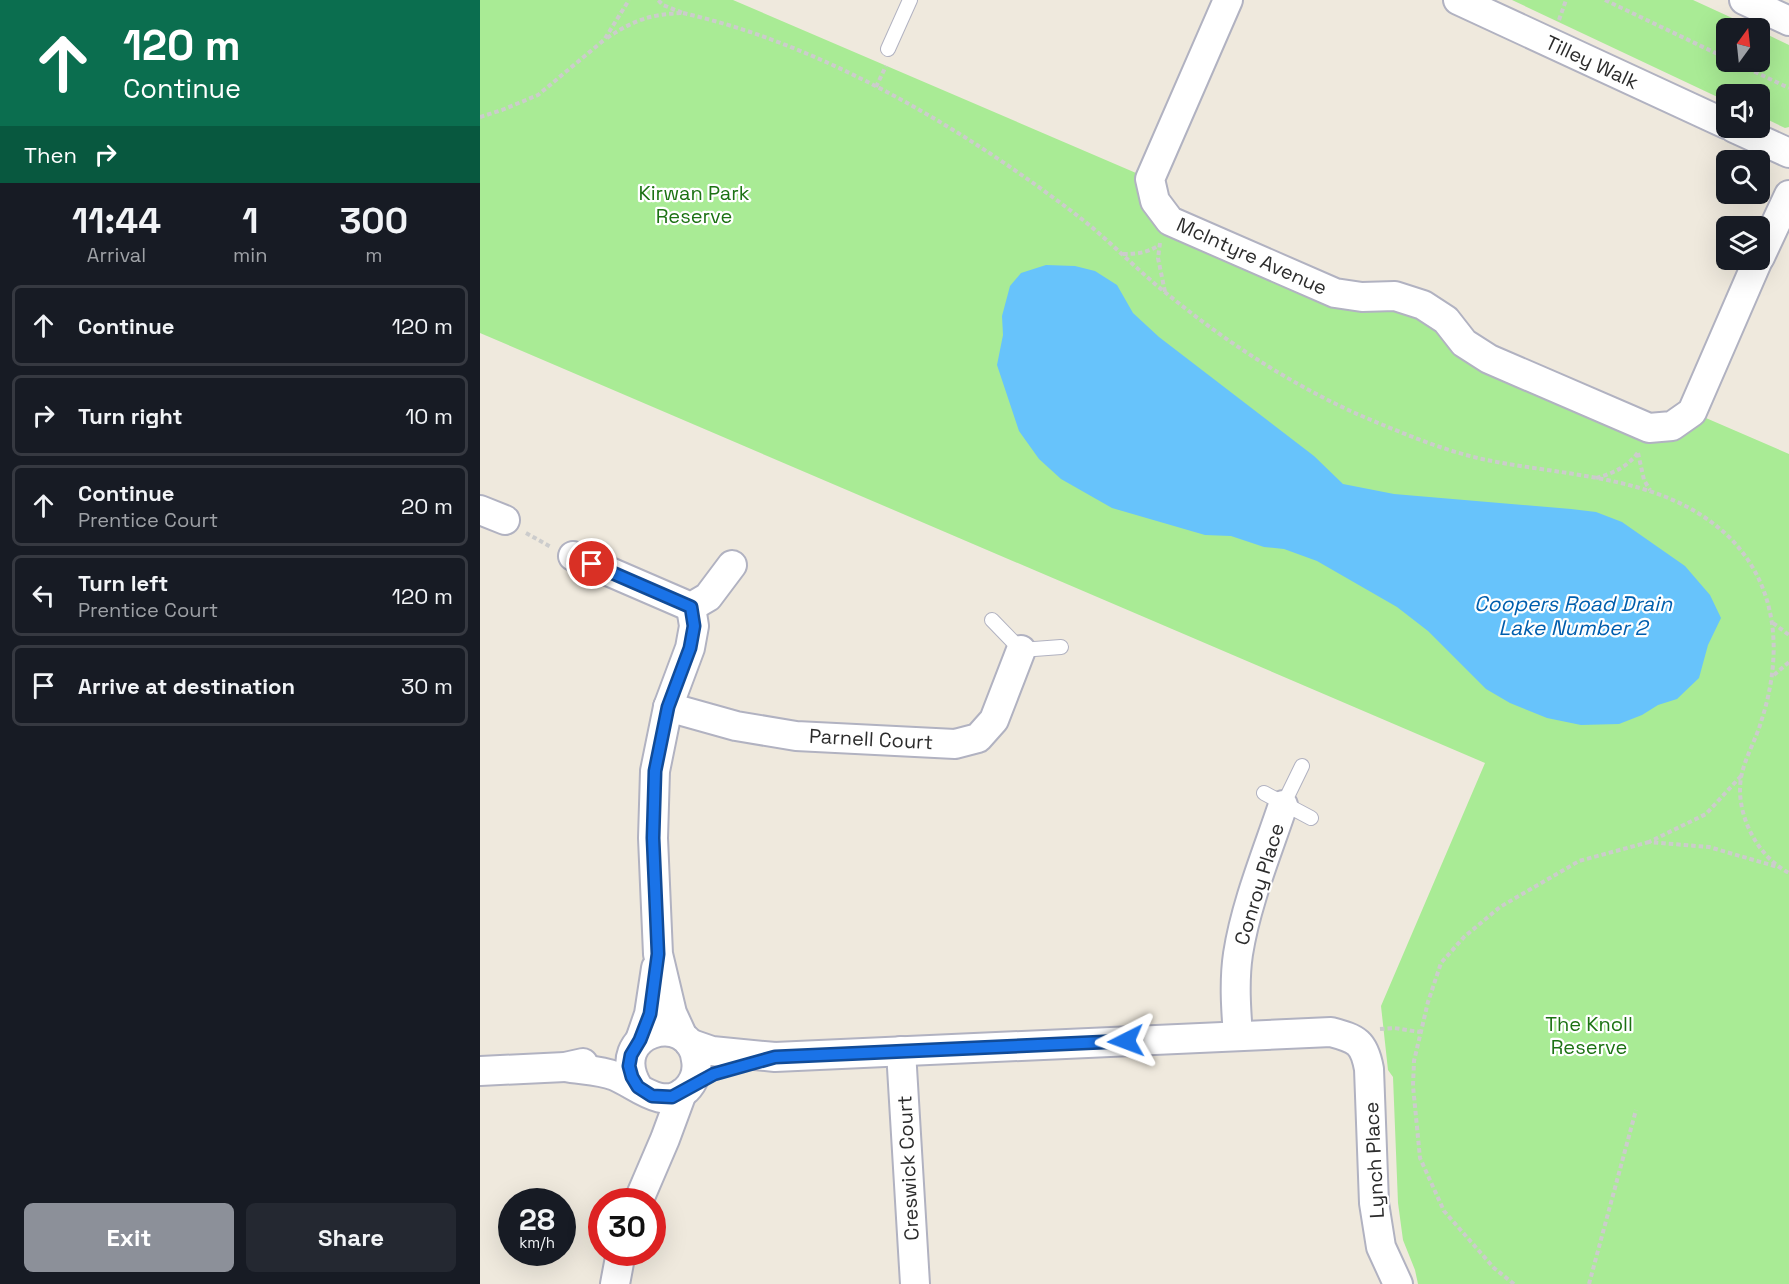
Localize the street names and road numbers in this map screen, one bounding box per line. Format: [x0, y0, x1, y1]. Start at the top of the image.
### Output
street label: Tilley Walk [1541, 29, 1643, 95]
street label: McIntyre Avenue [1173, 211, 1331, 301]
street label: Parnell Court [808, 723, 934, 755]
street label: Conroy Place [1228, 820, 1290, 948]
street label: Creswick Court [891, 1095, 925, 1241]
street label: Lynch Place [1358, 1101, 1390, 1219]

